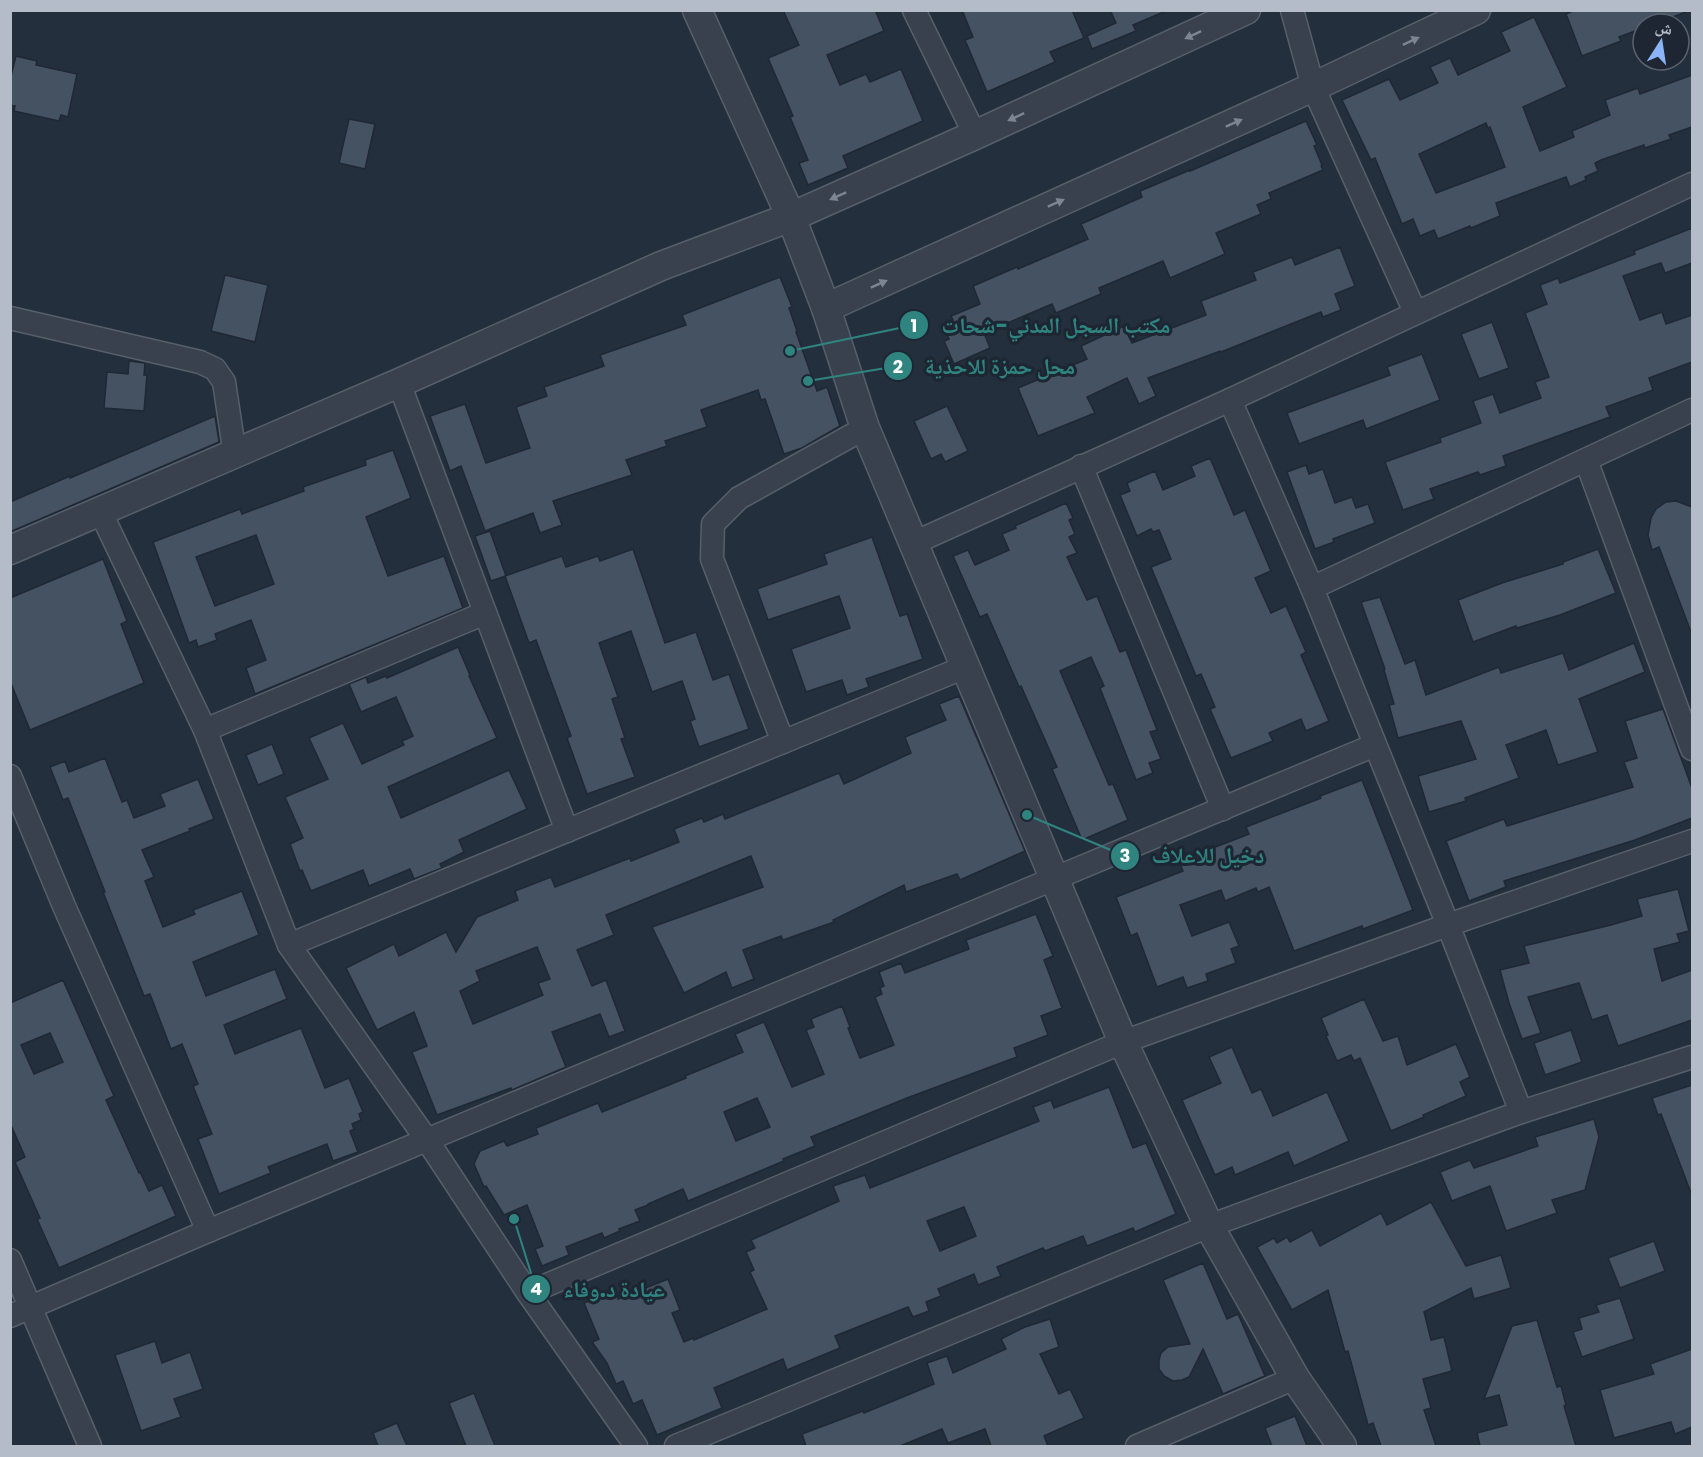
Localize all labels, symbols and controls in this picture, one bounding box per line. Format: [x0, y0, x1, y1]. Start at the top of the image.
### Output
north arrow [1631, 12, 1691, 72]
text: ش [1653, 15, 1675, 41]
one-way arrow [1184, 31, 1202, 40]
one-way arrow [1402, 36, 1419, 45]
one-way arrow [1007, 112, 1024, 121]
one-way arrow [1225, 118, 1242, 127]
one-way arrow [829, 192, 847, 202]
one-way arrow [1048, 199, 1065, 208]
one-way arrow [870, 280, 887, 289]
callout: مكتب السجل المدني-شحات [899, 305, 1182, 345]
text: مكتب السجل المدني-شحات [942, 310, 1170, 342]
text: 1 [911, 313, 917, 338]
callout: محل حمزة للاحذية [883, 346, 1087, 386]
text: محل حمزة للاحذية [925, 351, 1075, 382]
text: 2 [893, 354, 903, 379]
callout: دخيل للاعلاف [1110, 836, 1277, 876]
text: دخيل للاعلاف [1152, 840, 1264, 871]
text: 3 [1120, 843, 1130, 868]
callout: عيادة د.وفاء [521, 1269, 676, 1309]
text: عيادة د.وفاء [563, 1274, 665, 1305]
text: 4 [530, 1276, 542, 1301]

